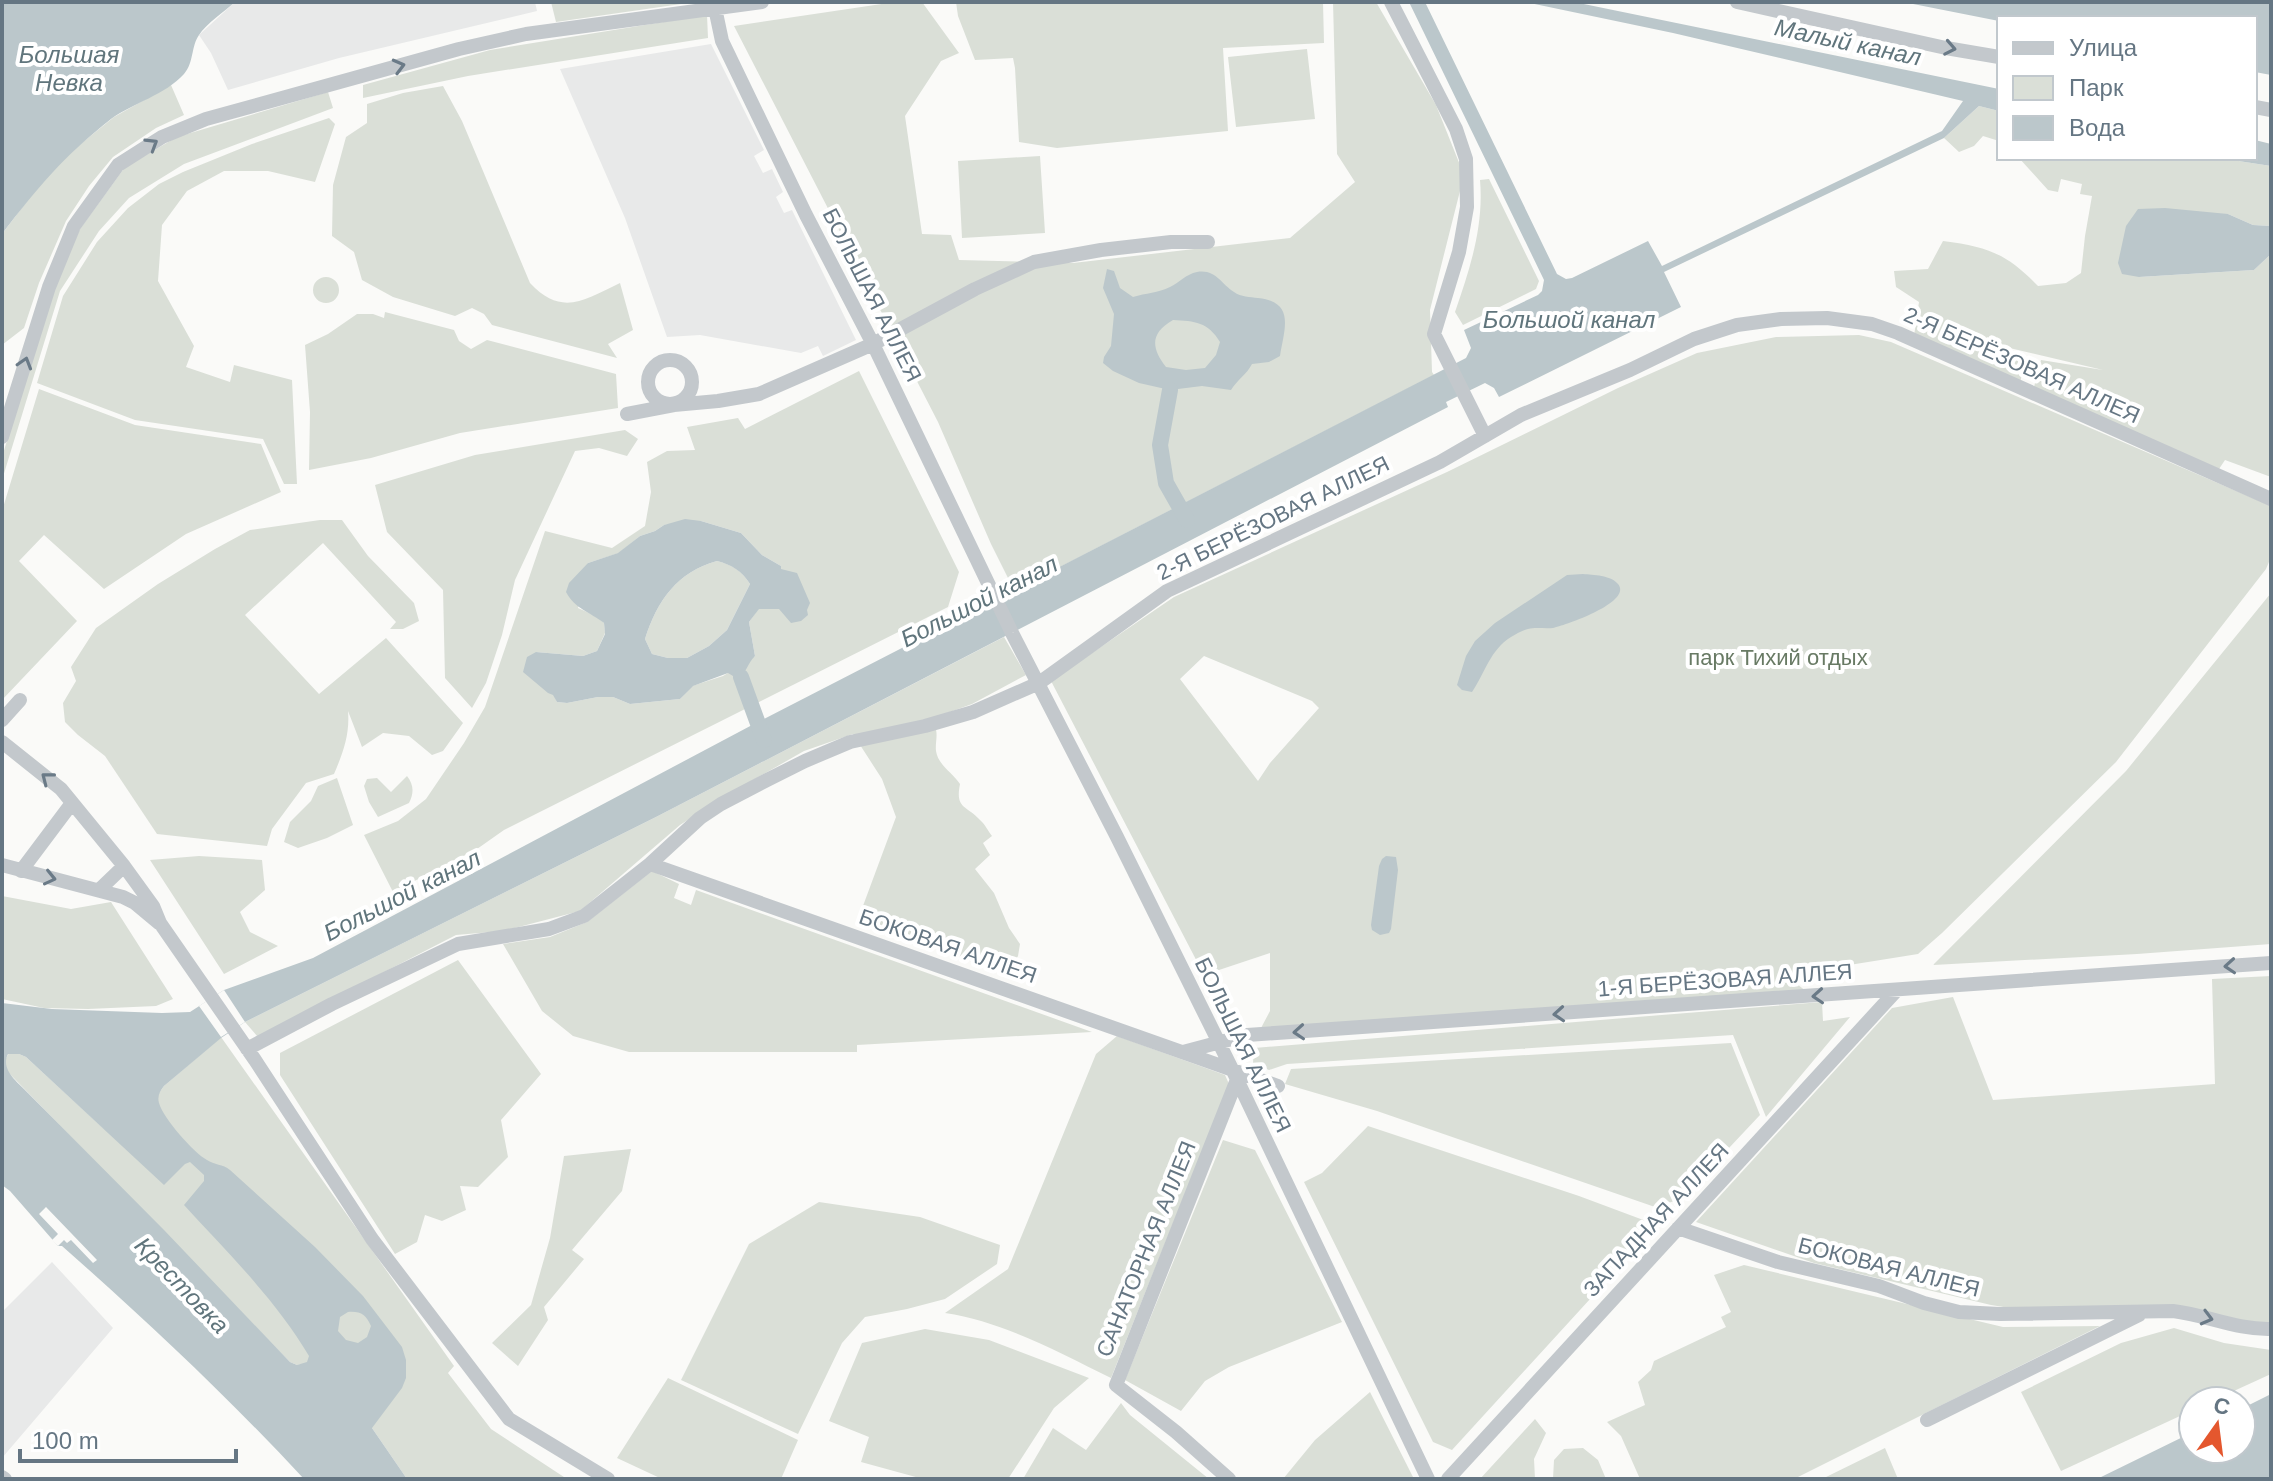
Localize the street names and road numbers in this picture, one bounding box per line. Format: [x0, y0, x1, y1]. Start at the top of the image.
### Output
street label: БОЛЬШАЯ АЛЛЕЯ [817, 204, 927, 386]
street label: 2-Я БЕРЁЗОВАЯ АЛЛЕЯ [1900, 302, 2144, 428]
street label: 2-Я БЕРЁЗОВАЯ АЛЛЕЯ [1153, 451, 1393, 585]
street label: БОКОВАЯ АЛЛЕЯ [856, 904, 1040, 988]
street label: БОЛЬШАЯ АЛЛЕЯ [1190, 954, 1296, 1136]
street label: 1-Я БЕРЁЗОВАЯ АЛЛЕЯ [1597, 959, 1853, 1001]
street label: САНАТОРНАЯ АЛЛЕЯ [1091, 1138, 1201, 1360]
street label: ЗАПАДНАЯ АЛЛЕЯ [1578, 1138, 1734, 1302]
street label: БОКОВАЯ АЛЛЕЯ [1796, 1232, 1982, 1302]

